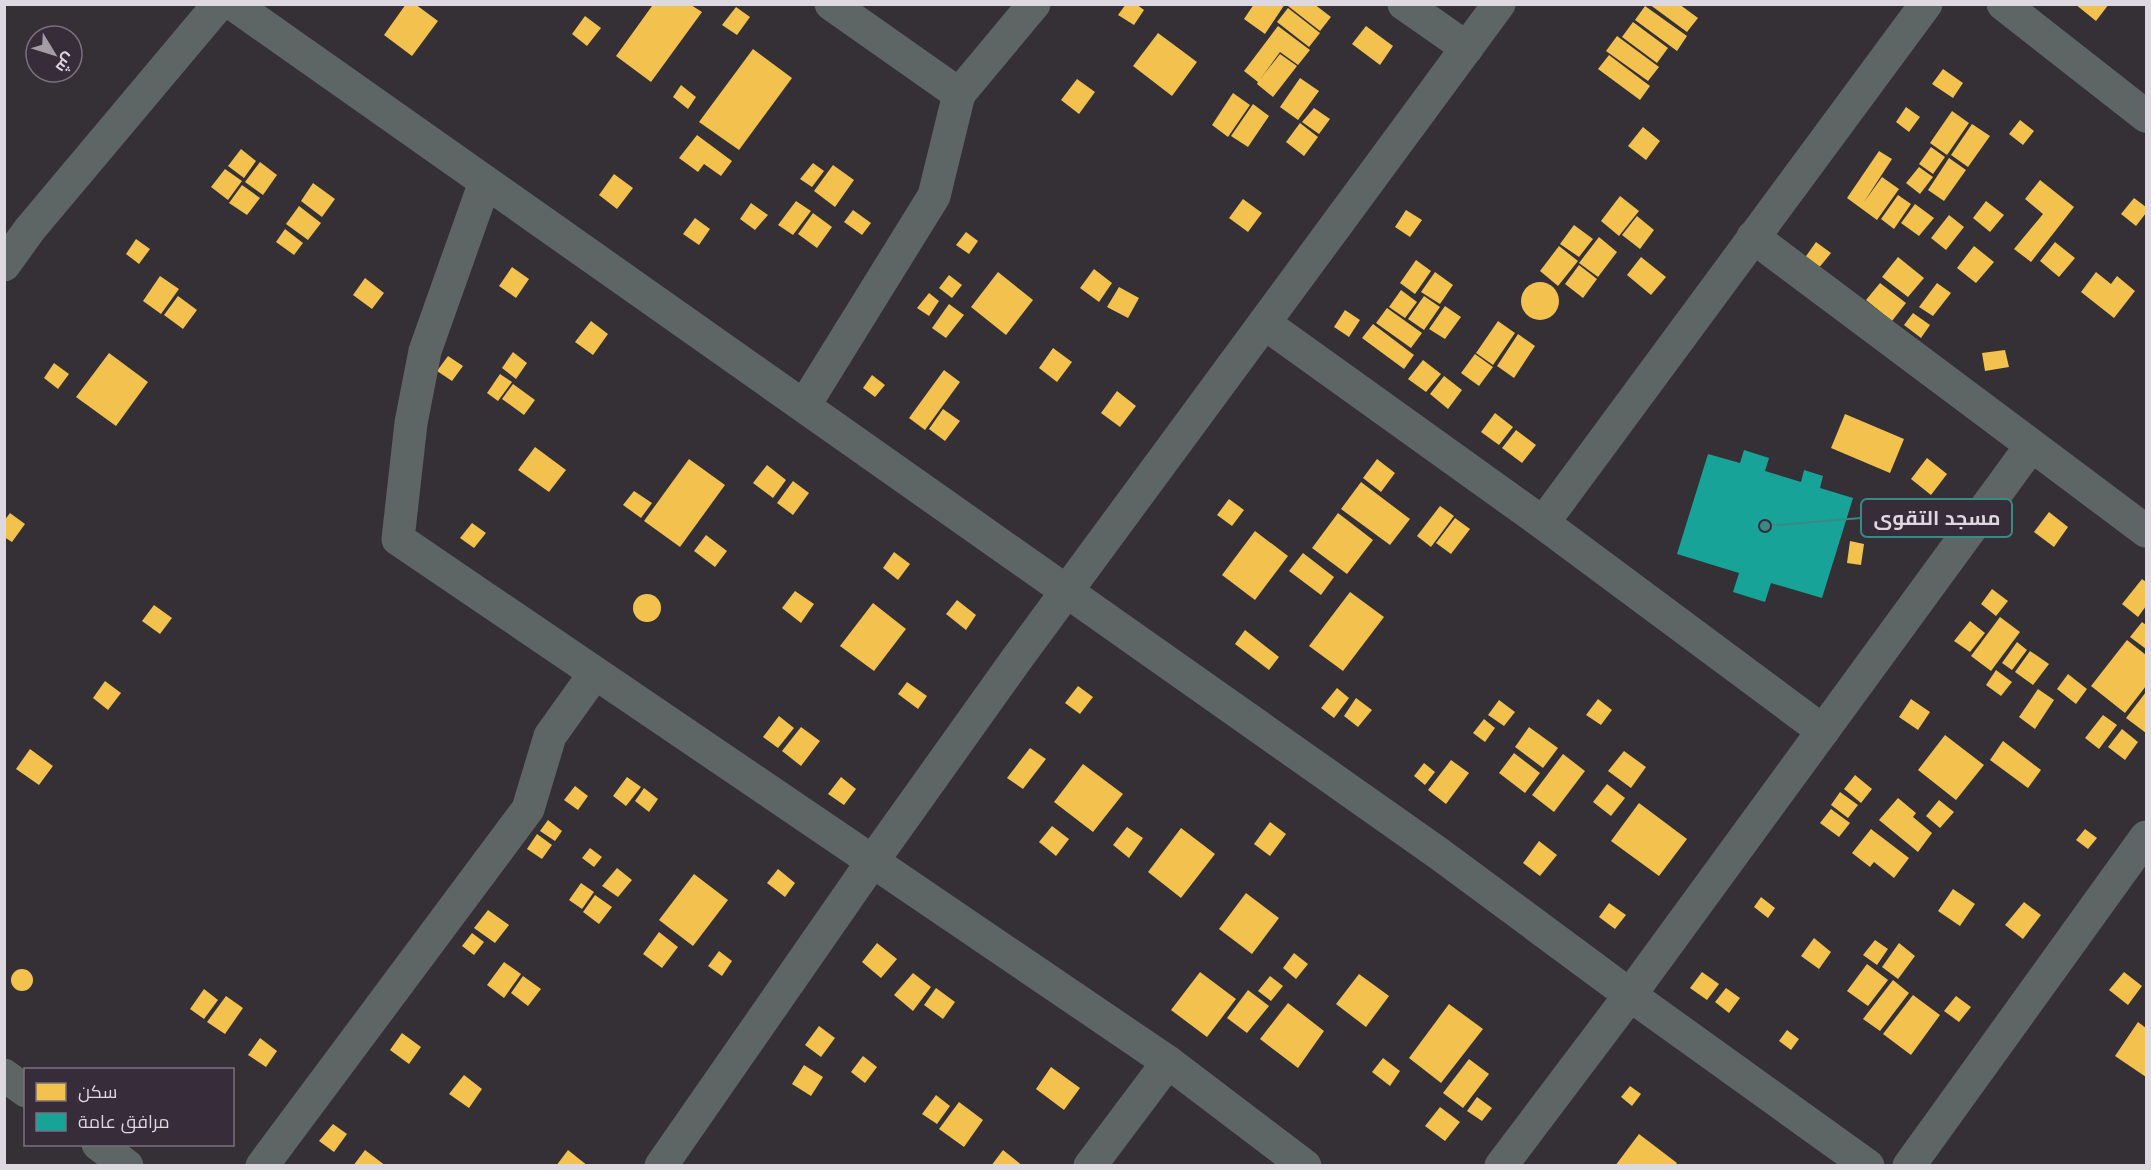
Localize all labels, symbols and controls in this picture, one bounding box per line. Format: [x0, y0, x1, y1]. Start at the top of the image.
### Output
north arrow [24, 24, 84, 84]
text: ش [52, 49, 80, 77]
callout: مسجد التقوى [1861, 499, 2012, 537]
text: مسجد التقوى [1874, 505, 2000, 530]
legend [24, 1068, 234, 1146]
text: سكن [78, 1080, 117, 1103]
text: مرافق عامة [78, 1110, 170, 1134]

